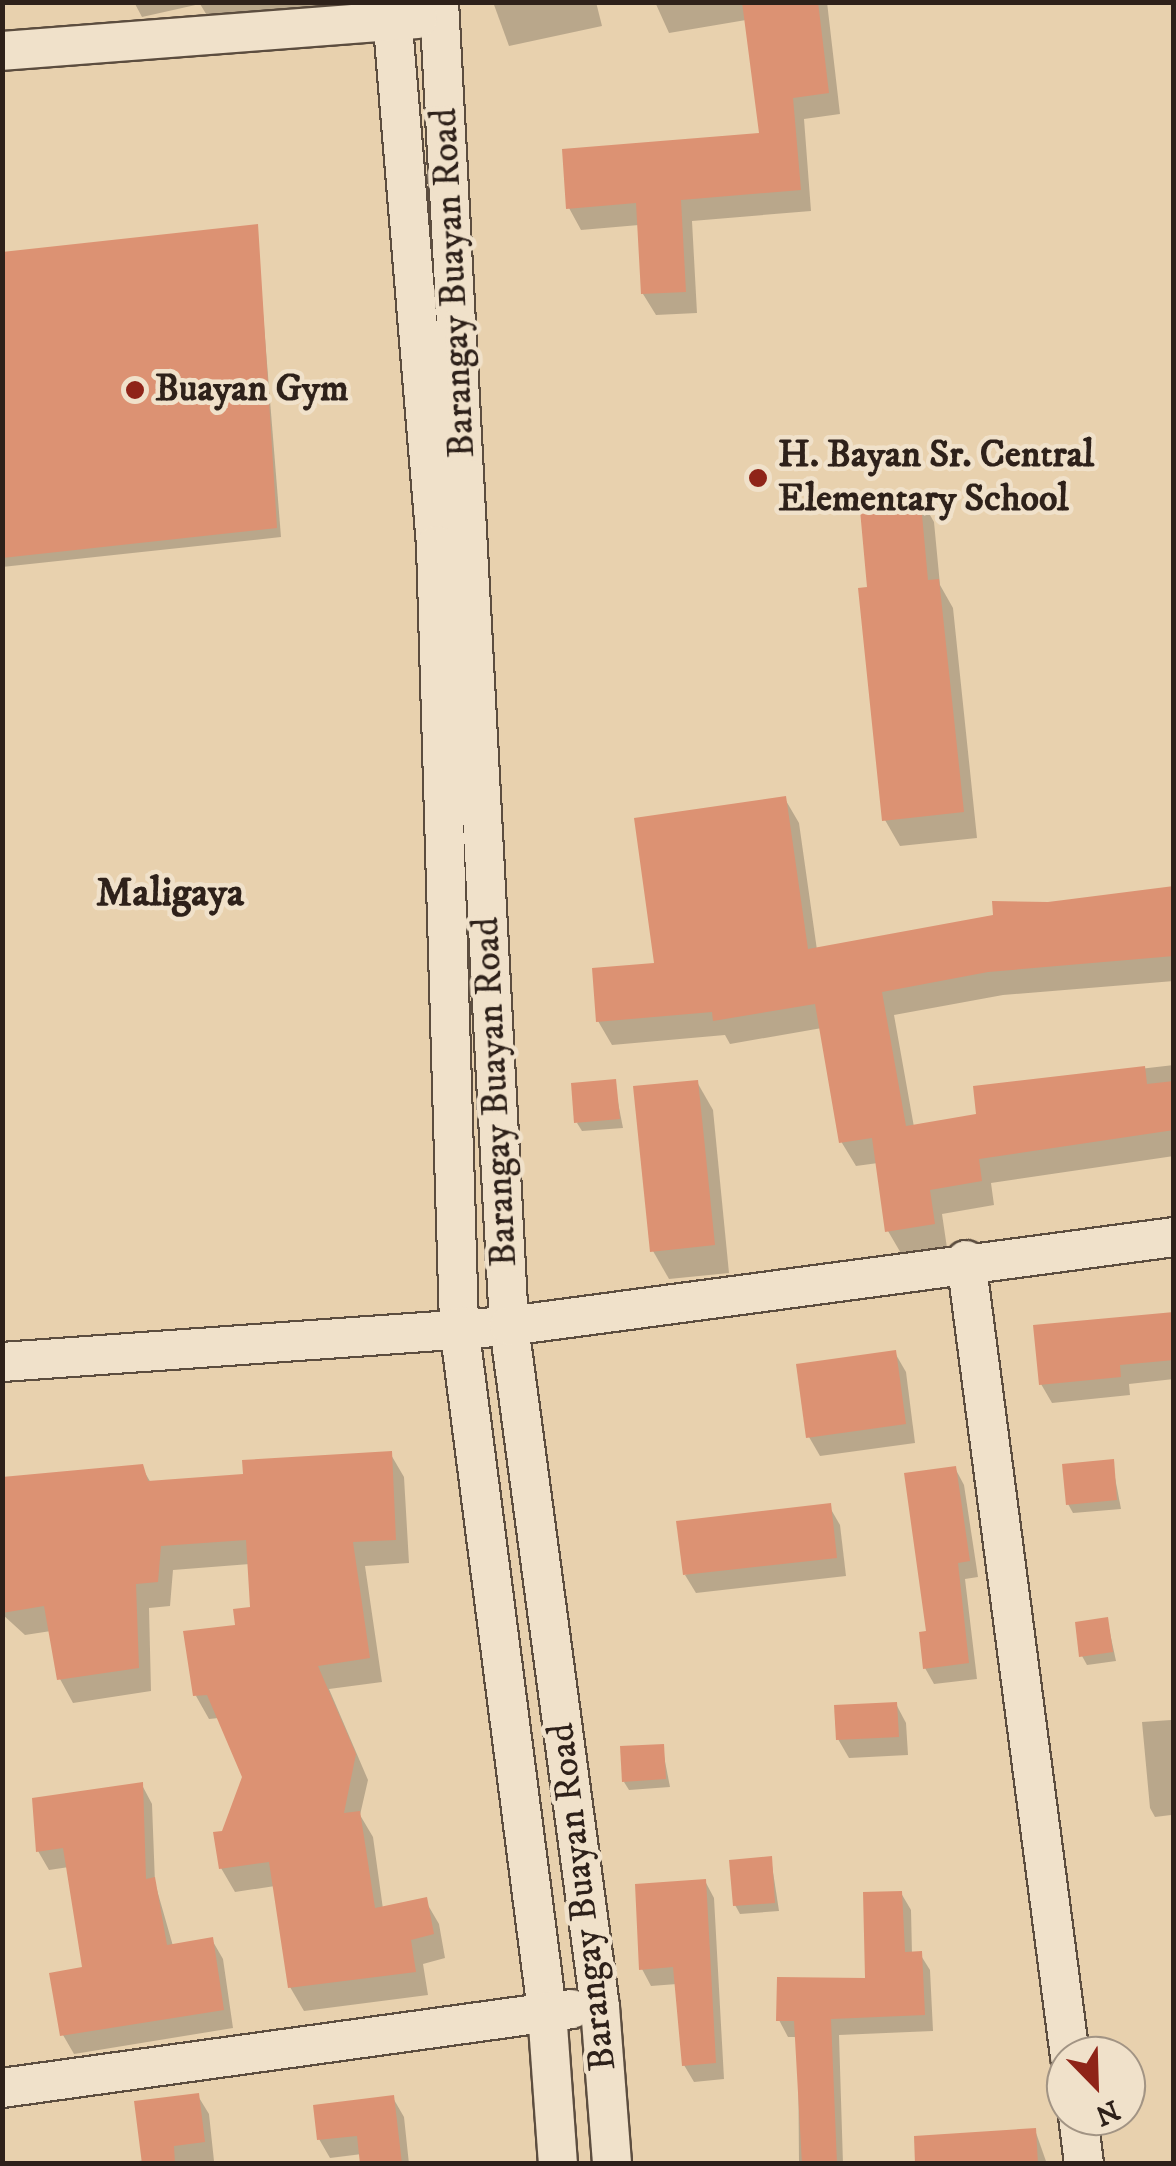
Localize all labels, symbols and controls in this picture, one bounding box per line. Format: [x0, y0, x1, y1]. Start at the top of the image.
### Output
street label: Barangay Buayan Road [422, 107, 486, 459]
place label: Buayan Gym [155, 367, 349, 413]
marker: Buayan Gym [124, 379, 146, 401]
place label: H. Bayan Sr. Central Elementary School [778, 433, 1094, 522]
marker: H. Bayan Sr. Central Elementary School [747, 467, 769, 489]
district label: Maligaya [96, 870, 244, 918]
street label: Barangay Buayan Road [464, 916, 528, 1268]
street label: Barangay Buayan Road [539, 1720, 627, 2074]
north arrow [1046, 2036, 1146, 2136]
text: N [1090, 2092, 1125, 2133]

